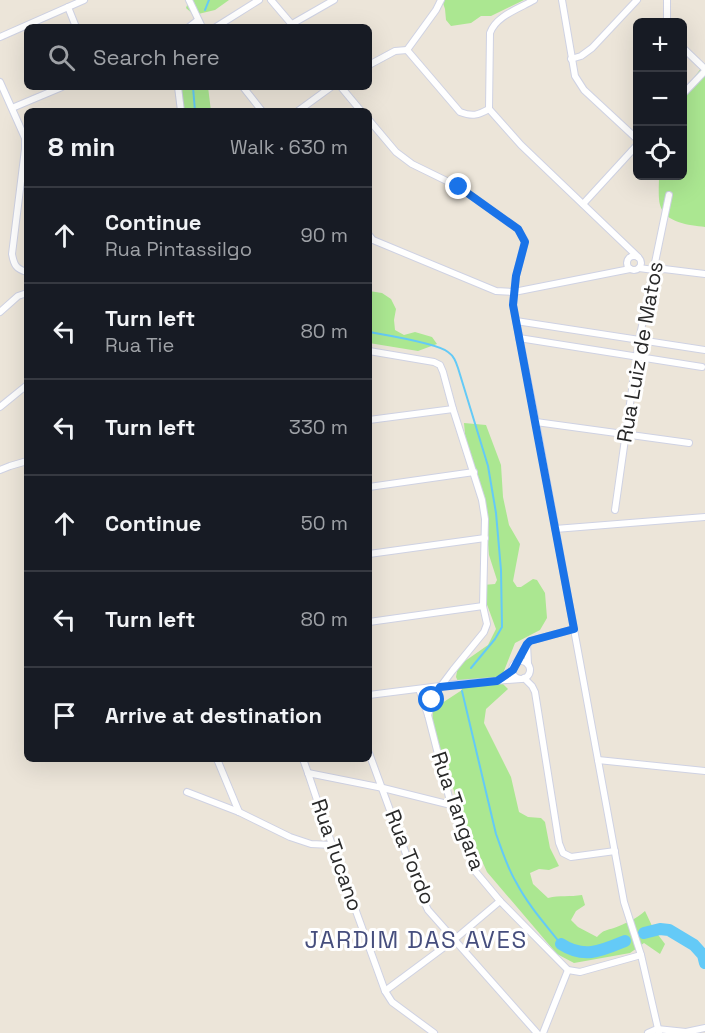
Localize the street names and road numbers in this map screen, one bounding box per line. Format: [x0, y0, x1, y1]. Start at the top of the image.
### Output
street label: Rua Luiz de Matos [610, 259, 669, 445]
street label: Rua Tangara [426, 748, 491, 874]
street label: Rua Tucano [306, 795, 369, 915]
street label: Rua Tordo [379, 805, 442, 908]

